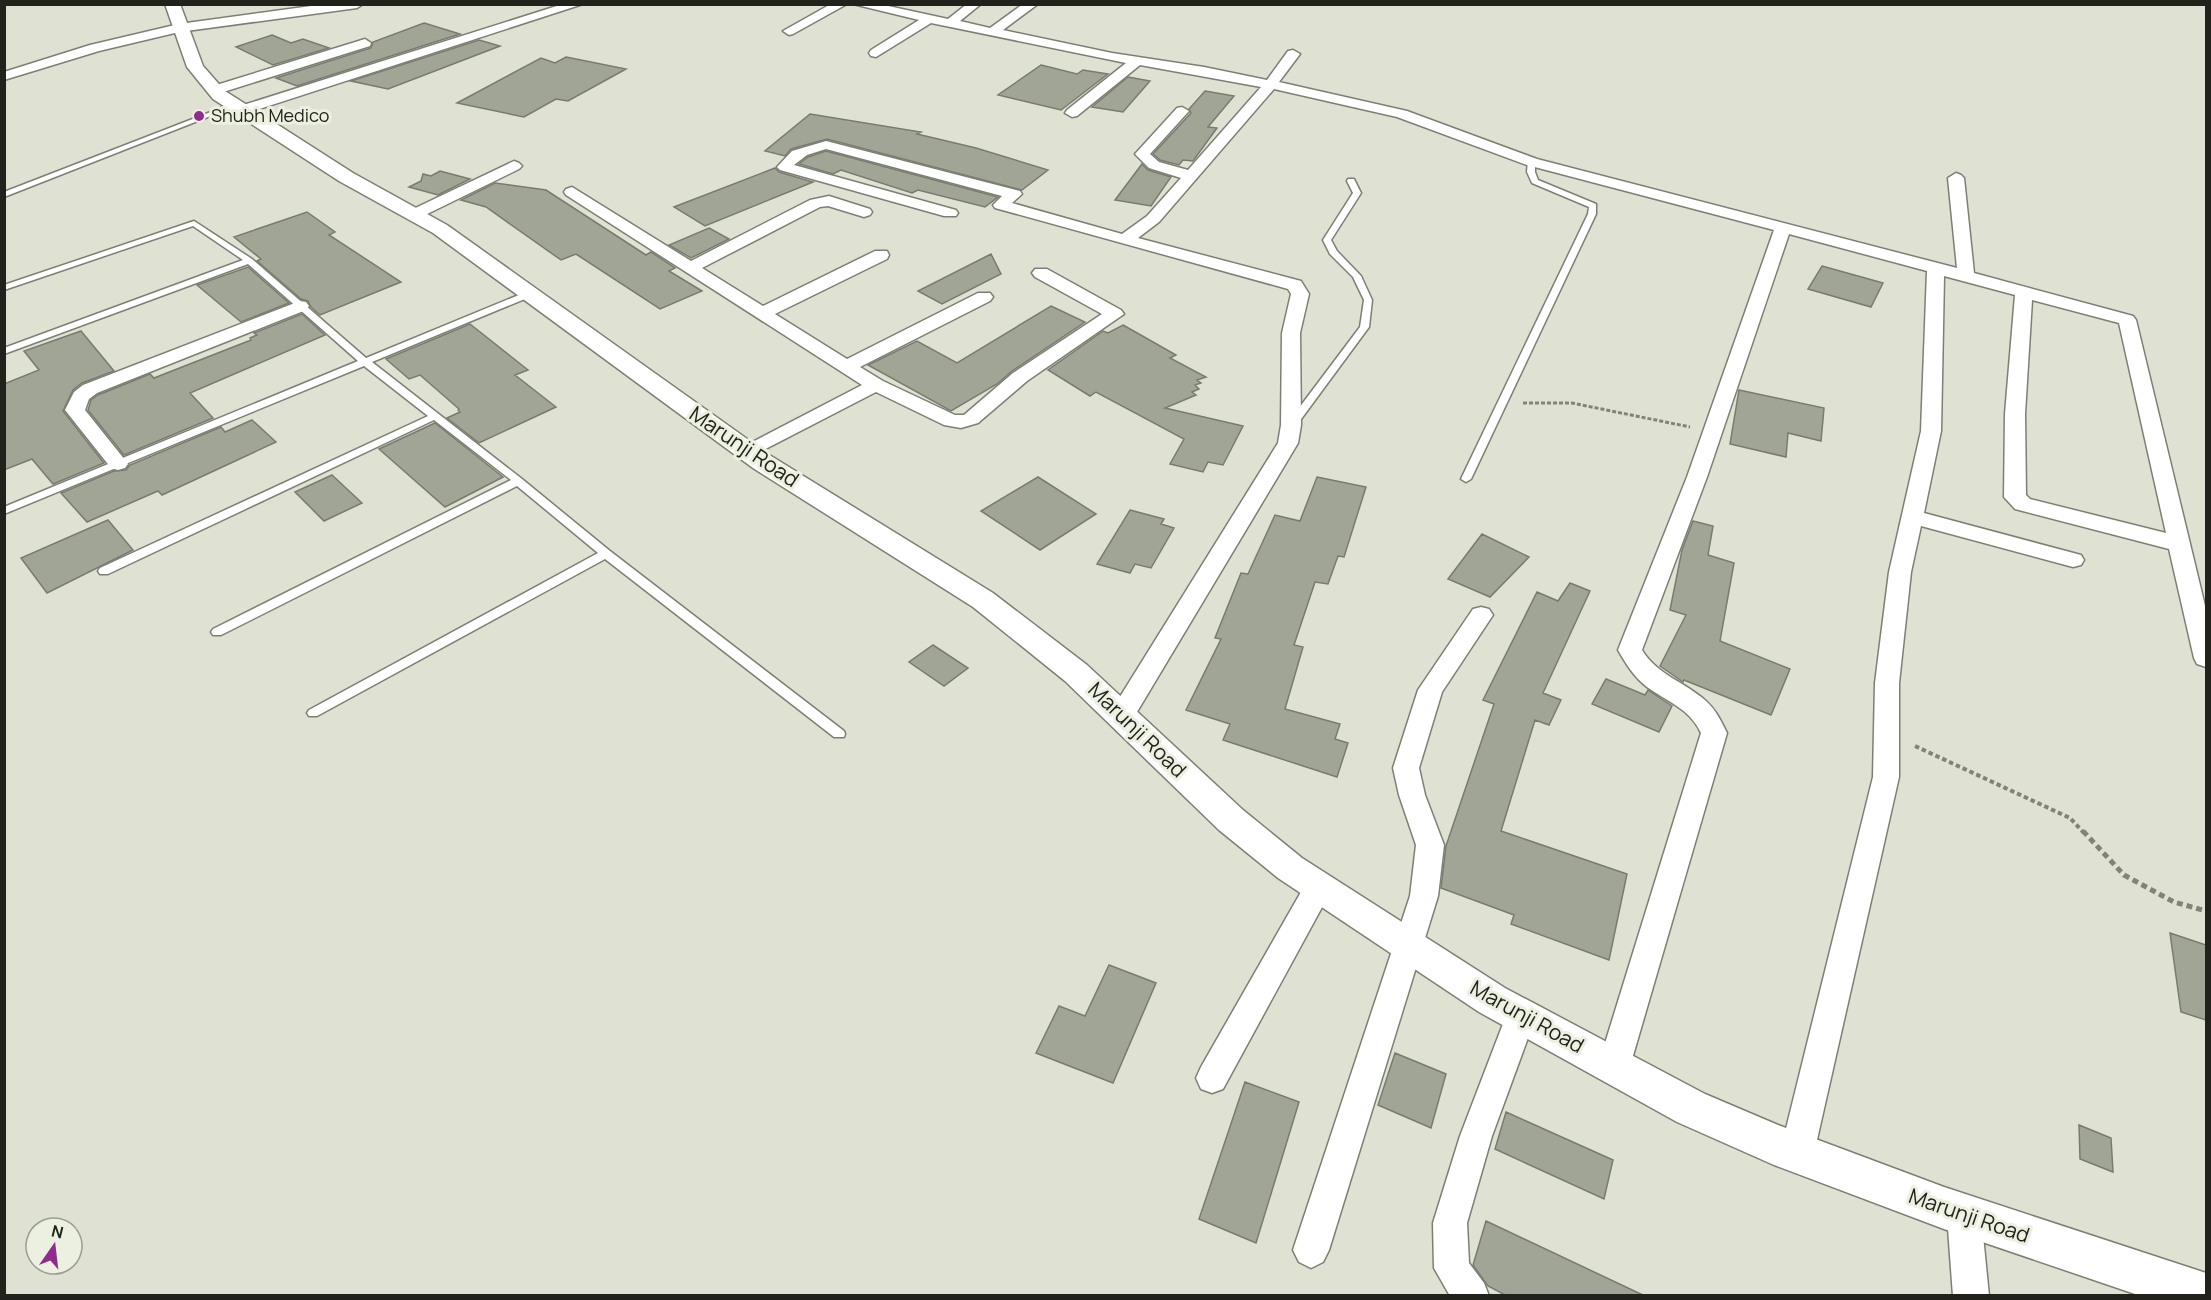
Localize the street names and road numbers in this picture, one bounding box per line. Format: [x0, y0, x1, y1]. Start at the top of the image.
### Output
street label: Marunji Road [685, 399, 805, 493]
street label: Marunji Road [1083, 675, 1193, 783]
street label: Marunji Road [1466, 973, 1589, 1059]
street label: Marunji Road [1905, 1181, 2033, 1249]

